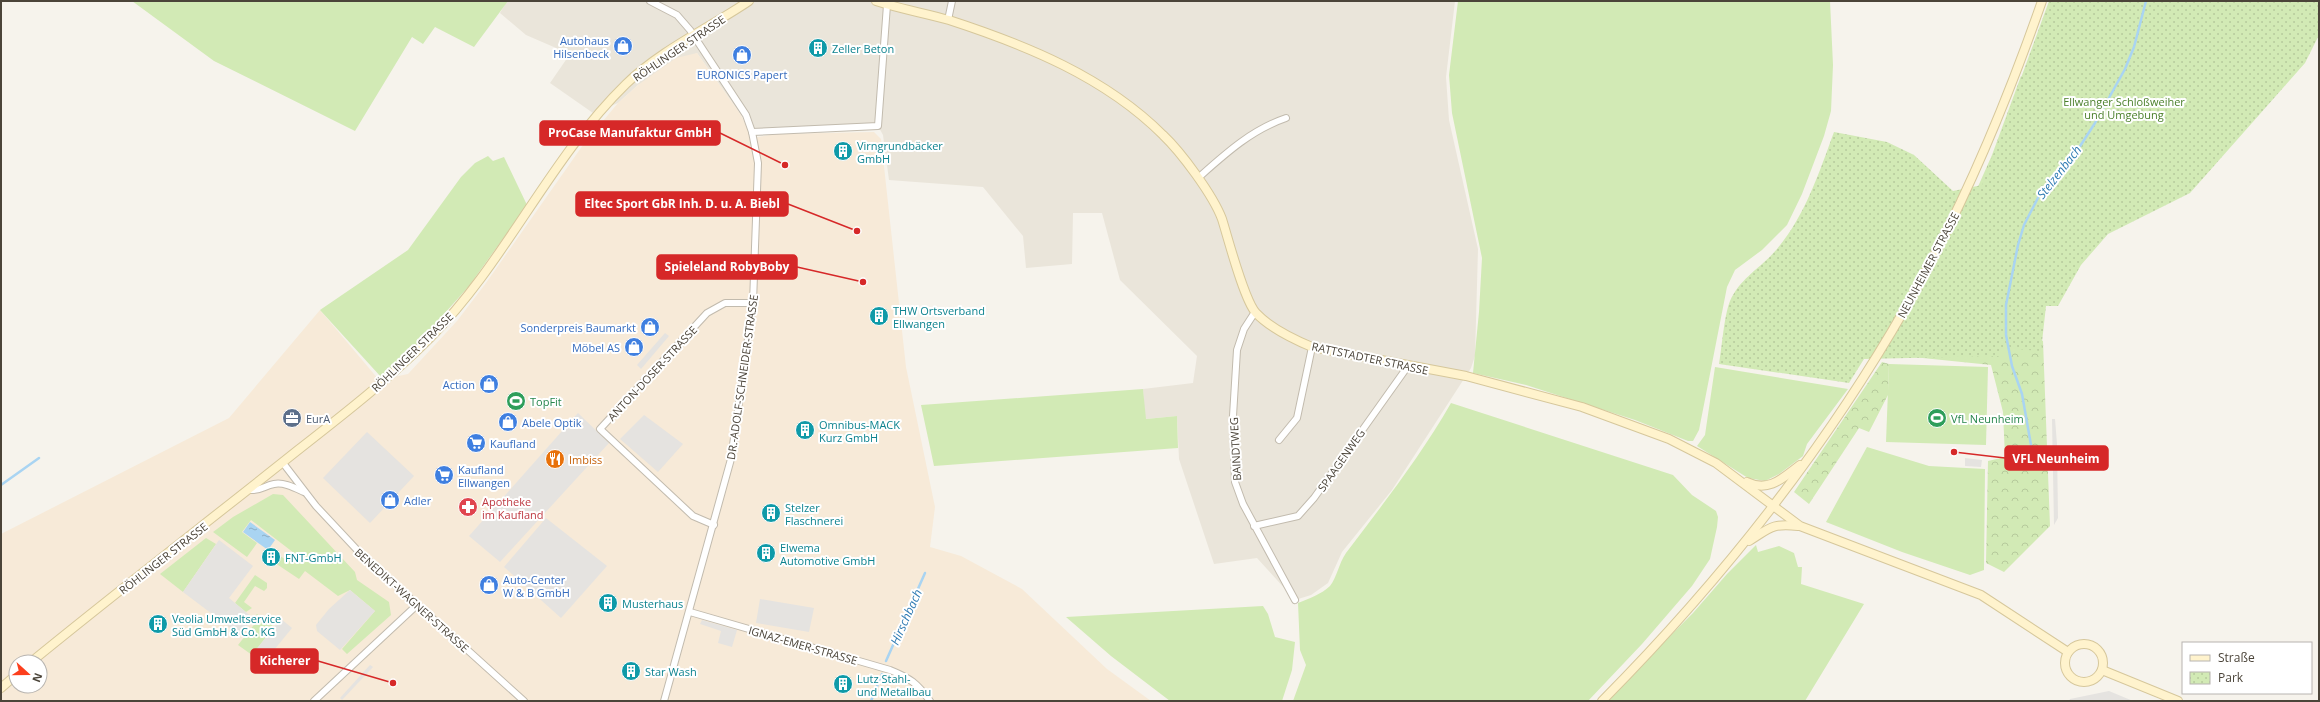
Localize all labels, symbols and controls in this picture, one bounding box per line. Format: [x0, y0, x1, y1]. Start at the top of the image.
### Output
street label: RÖHLINGER STRASSE [630, 11, 728, 85]
place label: Autohaus Hilsenbeck [553, 33, 609, 61]
shop icon: Autohaus Hilsenbeck [612, 35, 634, 57]
building icon: Zeller Beton [807, 37, 829, 59]
place label: Zeller Beton [832, 41, 894, 56]
shop icon: EURONICS Papert [731, 44, 753, 66]
place label: EURONICS Papert [697, 67, 787, 82]
park label: Ellwanger Schloßweiher und Umgebung [2063, 94, 2185, 122]
callout: ProCase Manufaktur GmbH [540, 121, 720, 145]
text: ProCase Manufaktur GmbH [548, 124, 712, 141]
place label: Virngrundbäcker GmbH [857, 138, 943, 166]
building icon: Virngrundbäcker GmbH [832, 140, 854, 162]
water label: Stelzenbach [2033, 142, 2085, 202]
callout: Eltec Sport GbR Inh. D. u. A. Biebl [576, 192, 788, 216]
text: Eltec Sport GbR Inh. D. u. A. Biebl [584, 195, 780, 212]
street label: NEUNHEIMER STRASSE [1894, 210, 1962, 320]
callout: Spieleland RobyBoby [657, 255, 797, 279]
text: Spieleland RobyBoby [665, 258, 790, 275]
street label: DR.-ADOLF-SCHNEIDER-STRASSE [723, 293, 761, 461]
place label: THW Ortsverband Ellwangen [893, 303, 985, 331]
building icon: THW Ortsverband Ellwangen [868, 305, 890, 327]
street label: RÖHLINGER STRASSE [368, 309, 456, 395]
shop icon: Sonderpreis Baumarkt [639, 316, 661, 338]
place label: Sonderpreis Baumarkt [520, 320, 636, 335]
street label: ANTON-DOSER-STRASSE [604, 322, 700, 424]
shop icon: Möbel AS [623, 336, 645, 358]
street label: RATTSTADTER STRASSE [1310, 338, 1430, 378]
place label: Möbel AS [572, 340, 620, 355]
shop icon: Action [478, 373, 500, 395]
place label: Action [443, 377, 475, 392]
sports icon: TopFit [505, 390, 527, 412]
place label: TopFit [530, 394, 562, 409]
office icon: EurA [281, 407, 303, 429]
sports icon: VfL Neunheim [1926, 407, 1948, 429]
place label: EurA [306, 411, 330, 426]
shop icon: Abele Optik [497, 411, 519, 433]
place label: VfL Neunheim [1951, 411, 2024, 426]
place label: Abele Optik [522, 415, 582, 430]
place label: Omnibus-MACK Kurz GmbH [819, 417, 900, 445]
street label: BAINDTWEG [1226, 417, 1244, 481]
building icon: Omnibus-MACK Kurz GmbH [794, 419, 816, 441]
street label: SPAAGENWEG [1314, 426, 1368, 494]
supermarket icon: Kaufland [465, 432, 487, 454]
place label: Kaufland [490, 436, 536, 451]
callout: VFL Neunheim [2005, 446, 2108, 470]
restaurant icon: Imbiss [544, 448, 566, 470]
text: VFL Neunheim [2012, 450, 2100, 467]
place label: Imbiss [569, 452, 602, 467]
place label: Kaufland Ellwangen [458, 462, 510, 490]
supermarket icon: Kaufland Ellwangen [433, 464, 455, 486]
shop icon: Adler [379, 489, 401, 511]
place label: Adler [404, 493, 432, 508]
place label: Apotheke im Kaufland [482, 494, 543, 522]
pharmacy icon: Apotheke im Kaufland [457, 496, 479, 518]
place label: Stelzer Flaschnerei [785, 500, 843, 528]
building icon: Stelzer Flaschnerei [760, 502, 782, 524]
street label: RÖHLINGER STRASSE [116, 519, 210, 597]
place label: Elwema Automotive GmbH [780, 540, 875, 568]
building icon: Elwema Automotive GmbH [755, 542, 777, 564]
street label: BENEDIKT-WAGNER-STRASSE [352, 545, 472, 655]
building icon: FNT-GmbH [260, 546, 282, 568]
place label: FNT-GmbH [285, 550, 342, 565]
place label: Auto-Center W & B GmbH [503, 572, 570, 600]
shop icon: Auto-Center W & B GmbH [478, 574, 500, 596]
water label: Hirschbach [886, 586, 926, 648]
building icon: Musterhaus [597, 592, 619, 614]
place label: Musterhaus [622, 596, 683, 611]
place label: Veolia Umweltservice Süd GmbH & Co. KG [172, 611, 281, 639]
building icon: Veolia Umweltservice Süd GmbH & Co. KG [147, 613, 169, 635]
street label: IGNAZ-EMER-STRASSE [747, 622, 859, 668]
legend [2182, 642, 2312, 694]
callout: Kicherer [251, 649, 318, 673]
text: Straße [2218, 649, 2255, 666]
text: Kicherer [260, 652, 311, 669]
north arrow [8, 654, 48, 694]
building icon: Star Wash [620, 660, 642, 682]
place label: Star Wash [645, 664, 697, 679]
text: Park [2218, 669, 2244, 686]
text: N [29, 671, 46, 685]
place label: Lutz Stahl- und Metallbau [857, 671, 931, 699]
building icon: Lutz Stahl- und Metallbau [832, 673, 854, 695]

